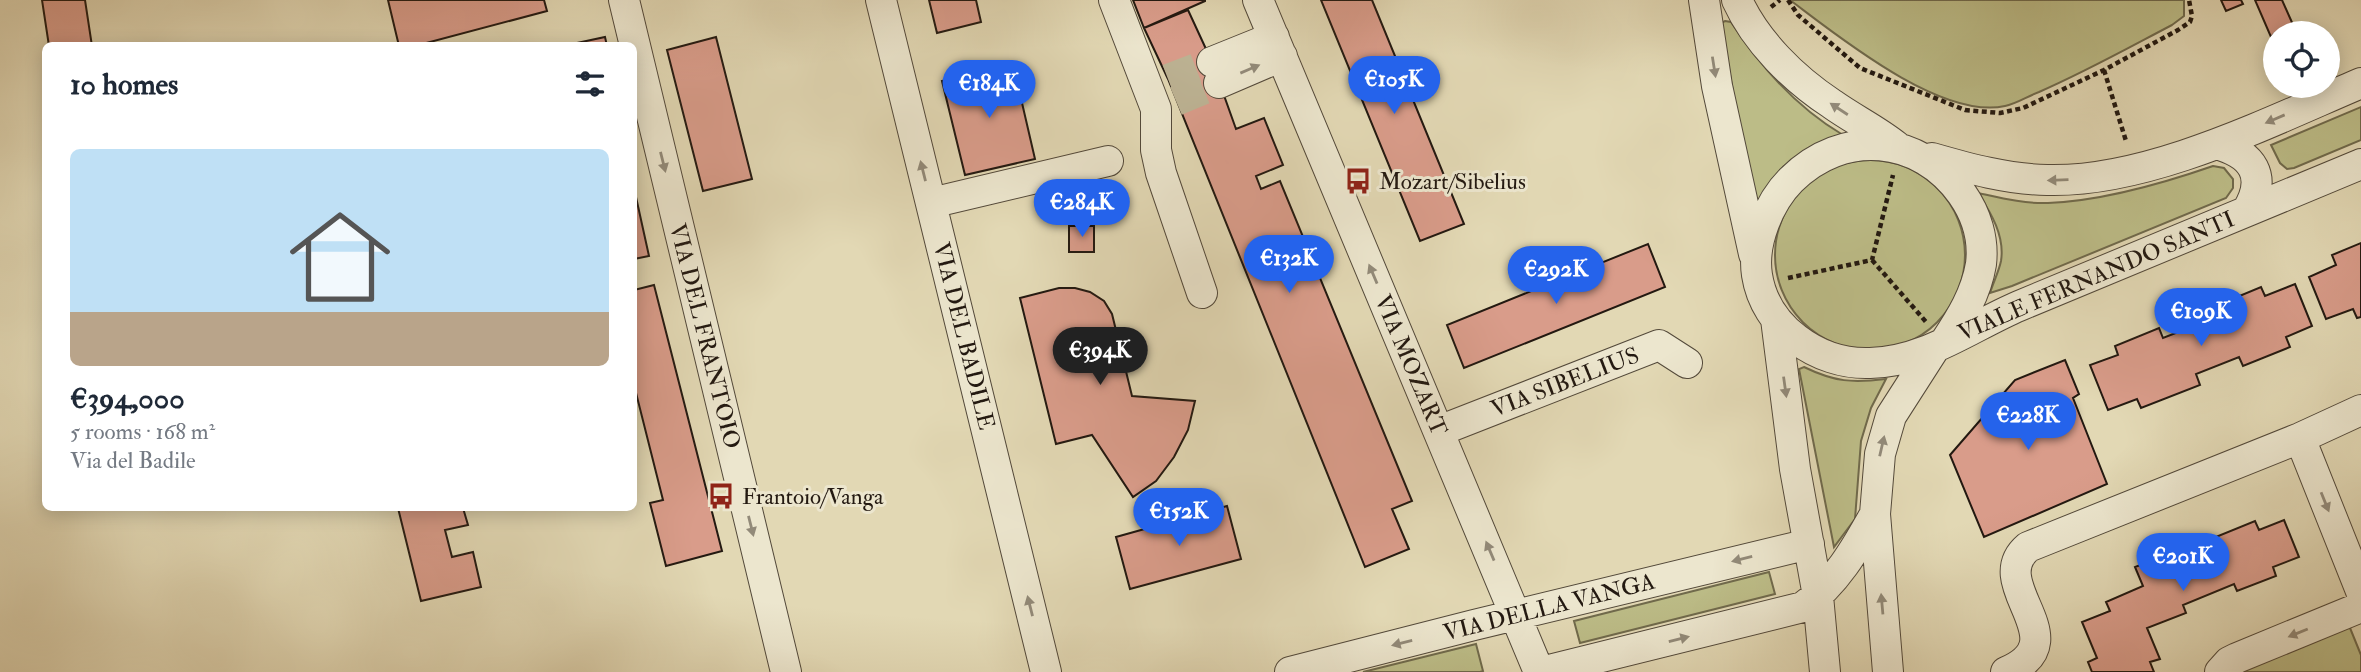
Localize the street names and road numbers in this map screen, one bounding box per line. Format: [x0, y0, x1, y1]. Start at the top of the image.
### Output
street label: VIALE FERNANDO SANTI [1953, 204, 2239, 348]
street label: VIA DEL FRANTOIO [663, 220, 747, 452]
street label: VIA DEL BADILE [927, 239, 1001, 433]
street label: VIA MOZART [1368, 290, 1454, 440]
street label: VIA SIBELIUS [1487, 340, 1643, 424]
street label: VIA DELLA VANGA [1440, 567, 1658, 647]

